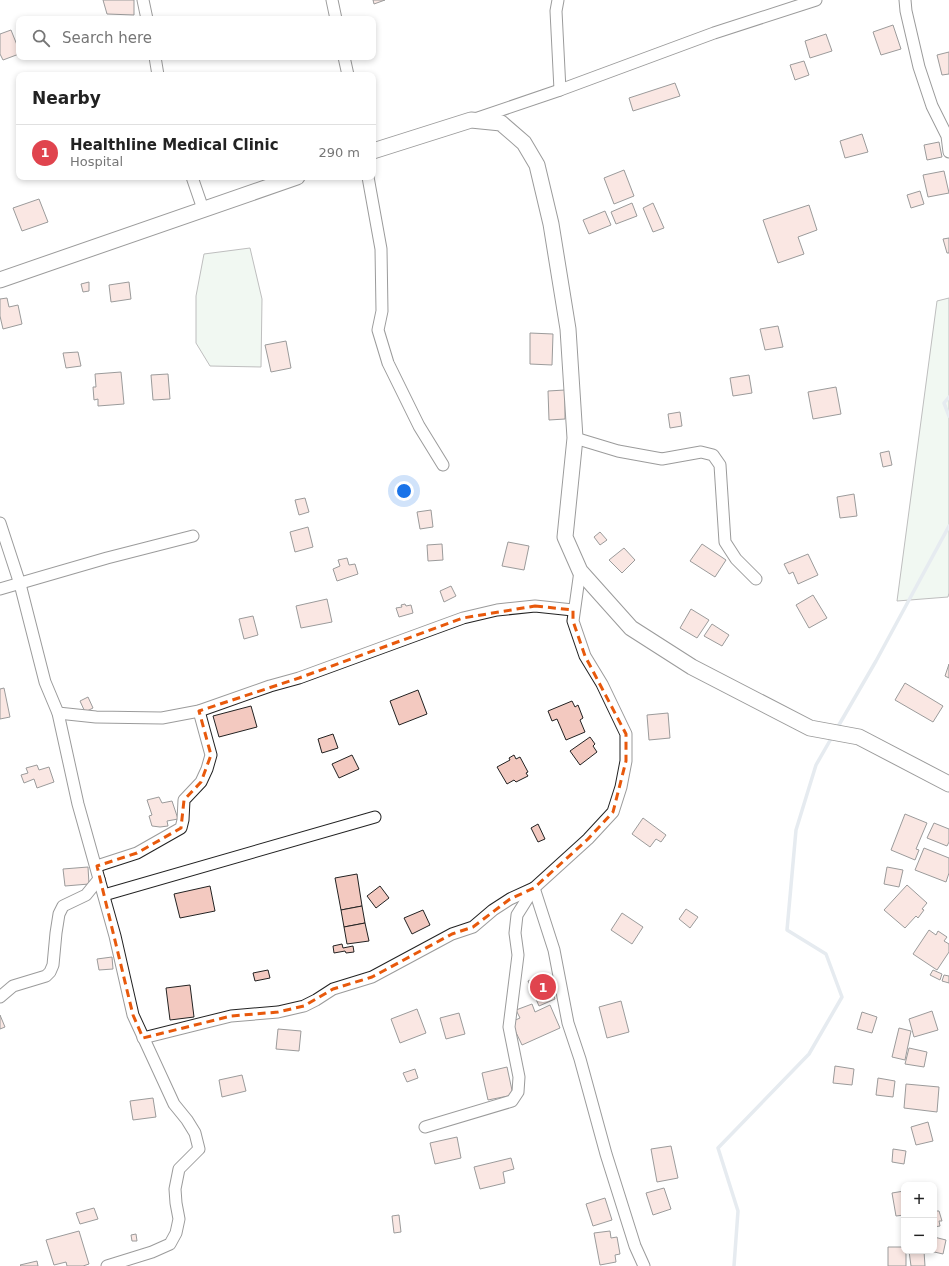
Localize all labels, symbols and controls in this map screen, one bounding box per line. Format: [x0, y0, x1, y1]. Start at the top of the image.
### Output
search box [16, 16, 376, 60]
icon: search [30, 27, 52, 49]
text: Search here [62, 29, 152, 47]
text: Nearby [32, 88, 101, 108]
text: Healthline Medical Clinic [70, 136, 279, 154]
text: 1 [40, 145, 50, 160]
text: 290 m [318, 145, 360, 160]
text: Hospital [70, 154, 123, 169]
your location [394, 481, 414, 501]
pin: 1 [530, 972, 556, 1002]
map controls [901, 1182, 937, 1254]
button: + [901, 1182, 937, 1218]
button: − [901, 1218, 937, 1254]

